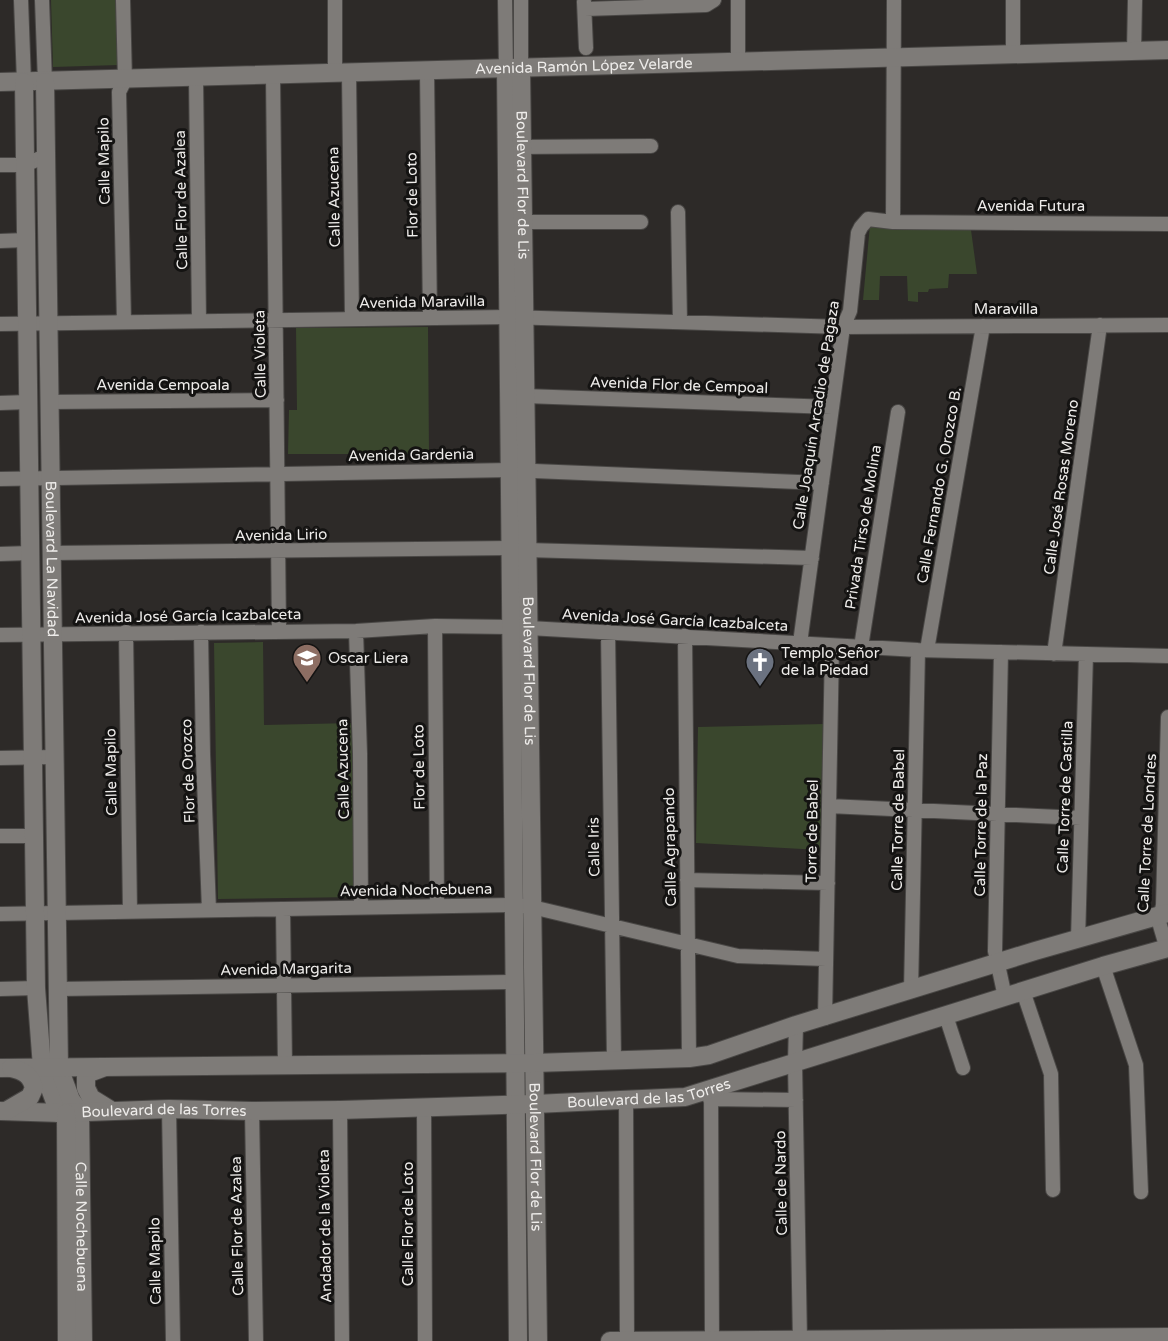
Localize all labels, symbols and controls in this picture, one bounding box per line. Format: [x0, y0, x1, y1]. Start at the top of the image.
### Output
street label: Avenida Ramón López Velarde [475, 54, 693, 78]
street label: Boulevard Flor de Lis [513, 110, 533, 260]
street label: Calle Mapilo [94, 117, 114, 205]
street label: Calle Flor de Azalea [171, 130, 191, 270]
street label: Calle Azucena [324, 147, 344, 247]
street label: Flor de Loto [402, 152, 422, 238]
street label: Avenida Futura [977, 197, 1085, 215]
street label: Avenida Maravilla [359, 292, 485, 312]
street label: Calle Joaquín Arcadio de Pagaza [789, 299, 843, 531]
street label: Maravilla [974, 300, 1038, 318]
street label: Calle Violeta [250, 310, 270, 398]
street label: Avenida Flor de Cempoal [590, 373, 768, 397]
street label: Avenida Cempoala [96, 376, 230, 394]
street label: Calle Fernando G. Orozco B. [913, 385, 965, 585]
street label: Calle José Rosas Moreno [1040, 398, 1082, 576]
street label: Privada Tirso de Molina [841, 443, 885, 611]
street label: Avenida Gardenia [348, 445, 474, 465]
street label: Boulevard La Navidad [42, 481, 62, 637]
street label: Avenida Lirio [235, 525, 327, 545]
street label: Boulevard Flor de Lis [519, 596, 539, 746]
street label: Avenida José García Icazbalceta [74, 605, 302, 627]
street label: Avenida José García Icazbalceta [561, 605, 789, 635]
school or university icon: Oscar Liera [291, 642, 323, 684]
place label: Templo Señor de la Piedad [781, 644, 880, 679]
church icon: Templo Señor de la Piedad [744, 646, 776, 688]
place label: Oscar Liera [328, 649, 408, 667]
street label: Flor de Orozco [177, 718, 199, 824]
street label: Calle Azucena [333, 719, 353, 819]
street label: Calle Torre de Castilla [1053, 720, 1077, 874]
street label: Flor de Loto [409, 724, 429, 810]
street label: Calle Mapilo [101, 728, 121, 816]
street label: Calle Torre de Babel [888, 749, 908, 891]
street label: Calle Torre de la Paz [971, 753, 991, 897]
street label: Calle Torre de Londres [1134, 753, 1160, 913]
street label: Torre de Babel [802, 779, 822, 883]
street label: Calle Agrapando [660, 787, 680, 907]
street label: Calle Iris [584, 817, 604, 877]
street label: Avenida Nochebuena [339, 880, 493, 900]
street label: Avenida Margarita [220, 959, 352, 979]
street label: Boulevard de las Torres [567, 1074, 733, 1111]
street label: Boulevard Flor de Lis [526, 1082, 546, 1232]
street label: Boulevard de las Torres [81, 1100, 247, 1121]
street label: Calle de Nardo [771, 1130, 791, 1236]
street label: Andador de la Violeta [315, 1149, 335, 1303]
street label: Calle Flor de Azalea [227, 1156, 247, 1296]
street label: Calle Nochebuena [72, 1162, 91, 1292]
street label: Calle Flor de Loto [399, 1162, 417, 1286]
street label: Calle Mapilo [145, 1217, 165, 1305]

